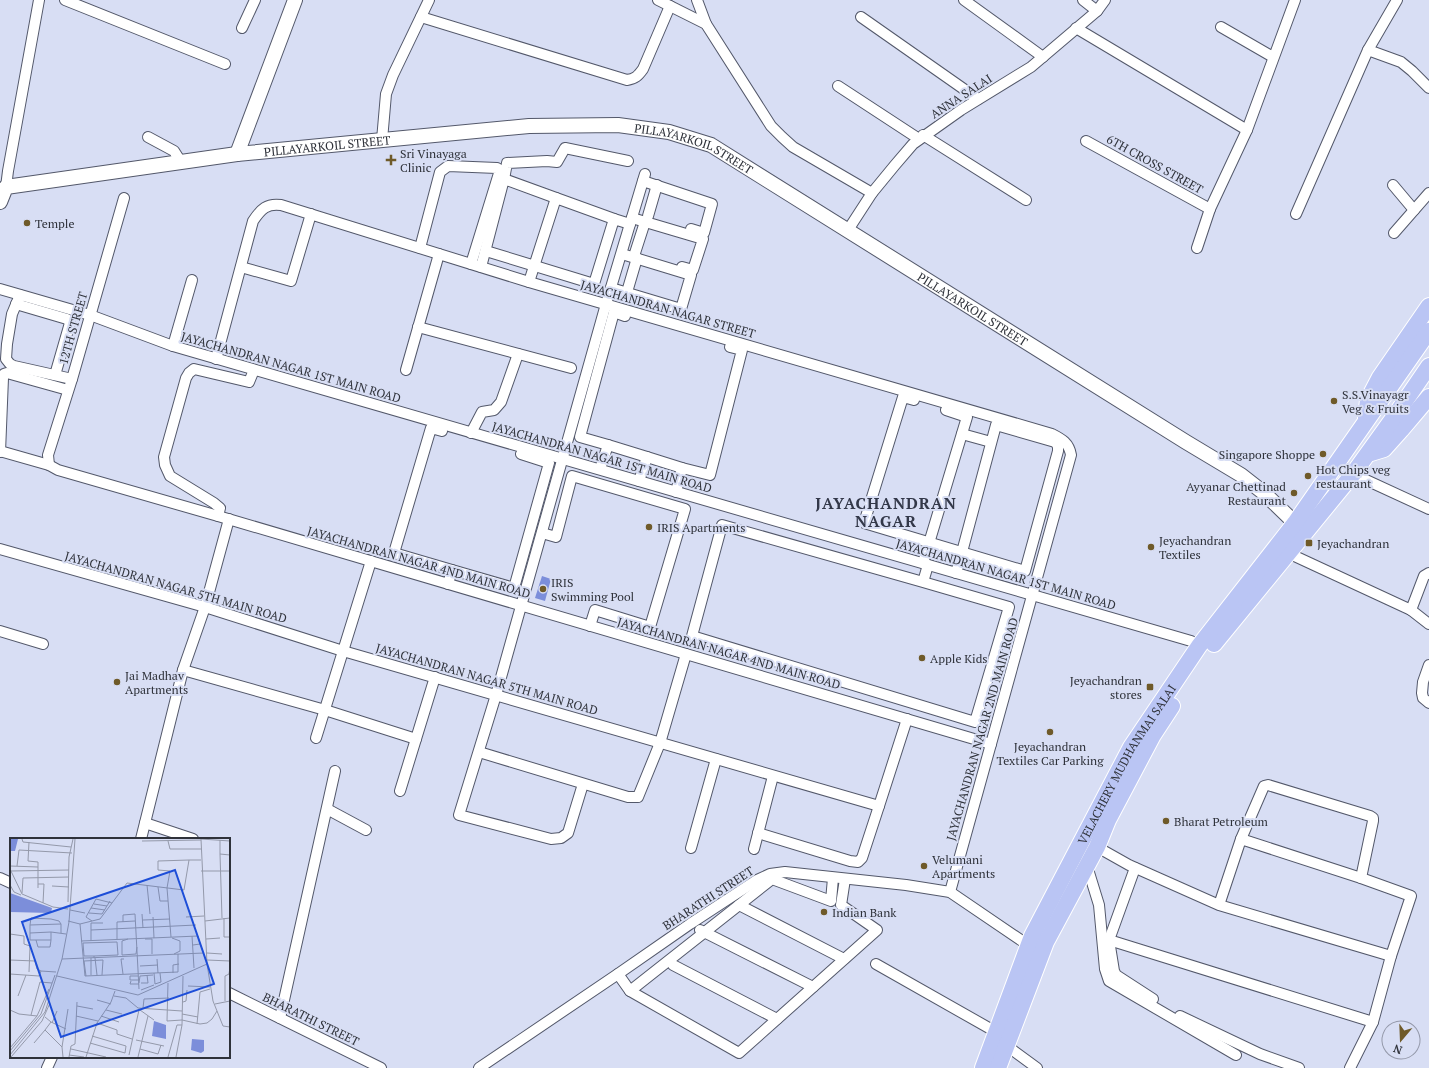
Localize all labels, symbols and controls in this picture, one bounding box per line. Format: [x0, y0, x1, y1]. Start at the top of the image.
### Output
street label: ANNA SALAI [927, 71, 995, 121]
street label: PILLAYARKOIL STREET [633, 120, 756, 177]
street label: 6TH CROSS STREET [1104, 131, 1206, 197]
street label: PILLAYARKOIL STREET [263, 132, 392, 159]
place label: Sri Vinayaga Clinic [400, 146, 467, 175]
marker: Sri Vinayaga Clinic [385, 154, 397, 166]
place label: Temple [35, 216, 75, 231]
marker: Temple [22, 218, 32, 228]
street label: PILLAYARKOIL STREET [915, 269, 1031, 349]
street label: JAYACHANDRAN NAGAR STREET [579, 277, 758, 341]
street label: 12TH STREET [55, 289, 91, 366]
street label: JAYACHANDRAN NAGAR 1ST MAIN ROAD [179, 328, 403, 406]
place label: S.S.Vinayagr Veg & Fruits [1342, 387, 1409, 416]
marker: S.S.Vinayagr Veg & Fruits [1329, 396, 1339, 406]
street label: JAYACHANDRAN NAGAR 1ST MAIN ROAD [490, 418, 714, 496]
place label: Singapore Shoppe [1219, 447, 1315, 462]
marker: Singapore Shoppe [1318, 449, 1328, 459]
place label: Hot Chips veg restaurant [1316, 462, 1391, 491]
marker: Hot Chips veg restaurant [1303, 471, 1313, 481]
place label: Ayyanar Chettinad Restaurant [1186, 479, 1287, 508]
marker: Ayyanar Chettinad Restaurant [1289, 488, 1299, 498]
district label: JAYACHANDRAN NAGAR [815, 492, 957, 532]
place label: IRIS Apartments [657, 520, 746, 535]
marker: IRIS Apartments [644, 522, 654, 532]
street label: JAYACHANDRAN NAGAR 4ND MAIN ROAD [306, 523, 532, 601]
place label: Jeyachandran Textiles [1159, 533, 1231, 562]
street label: JAYACHANDRAN NAGAR 1ST MAIN ROAD [894, 535, 1118, 613]
place label: Jeyachandran [1317, 536, 1389, 551]
marker: Jeyachandran [1304, 538, 1314, 548]
marker: Jeyachandran Textiles [1146, 542, 1156, 552]
street label: JAYACHANDRAN NAGAR 5TH MAIN ROAD [63, 548, 289, 626]
place label: IRIS Swimming Pool [551, 575, 635, 604]
marker: IRIS Swimming Pool [538, 584, 548, 594]
street label: JAYACHANDRAN NAGAR 4ND MAIN ROAD [616, 614, 842, 692]
street label: JAYACHANDRAN NAGAR 2ND MAIN ROAD [943, 616, 1021, 842]
street label: JAYACHANDRAN NAGAR 5TH MAIN ROAD [374, 640, 600, 718]
place label: Apple Kids [930, 651, 988, 666]
marker: Apple Kids [917, 653, 927, 663]
place label: Jai Madhav Apartments [125, 668, 188, 697]
place label: Jeyachandran stores [1070, 673, 1142, 702]
marker: Jai Madhav Apartments [112, 677, 122, 687]
street label: VELACHERY MUDHANMAI SALAI [1074, 681, 1179, 847]
marker: Jeyachandran stores [1145, 682, 1155, 692]
marker: Jeyachandran Textiles Car Parking [1045, 727, 1055, 737]
place label: Jeyachandran Textiles Car Parking [997, 739, 1104, 768]
place label: Bharat Petroleum [1174, 814, 1269, 829]
marker: Bharat Petroleum [1161, 816, 1171, 826]
inset map [10, 838, 230, 1058]
place label: Velumani Apartments [932, 852, 995, 881]
marker: Velumani Apartments [919, 861, 929, 871]
street label: BHARATHI STREET [660, 863, 757, 933]
place label: Indian Bank [832, 905, 897, 920]
marker: Indian Bank [819, 907, 829, 917]
street label: BHARATHI STREET [260, 989, 362, 1049]
north arrow [1381, 1020, 1421, 1060]
text: N [1391, 1041, 1404, 1057]

